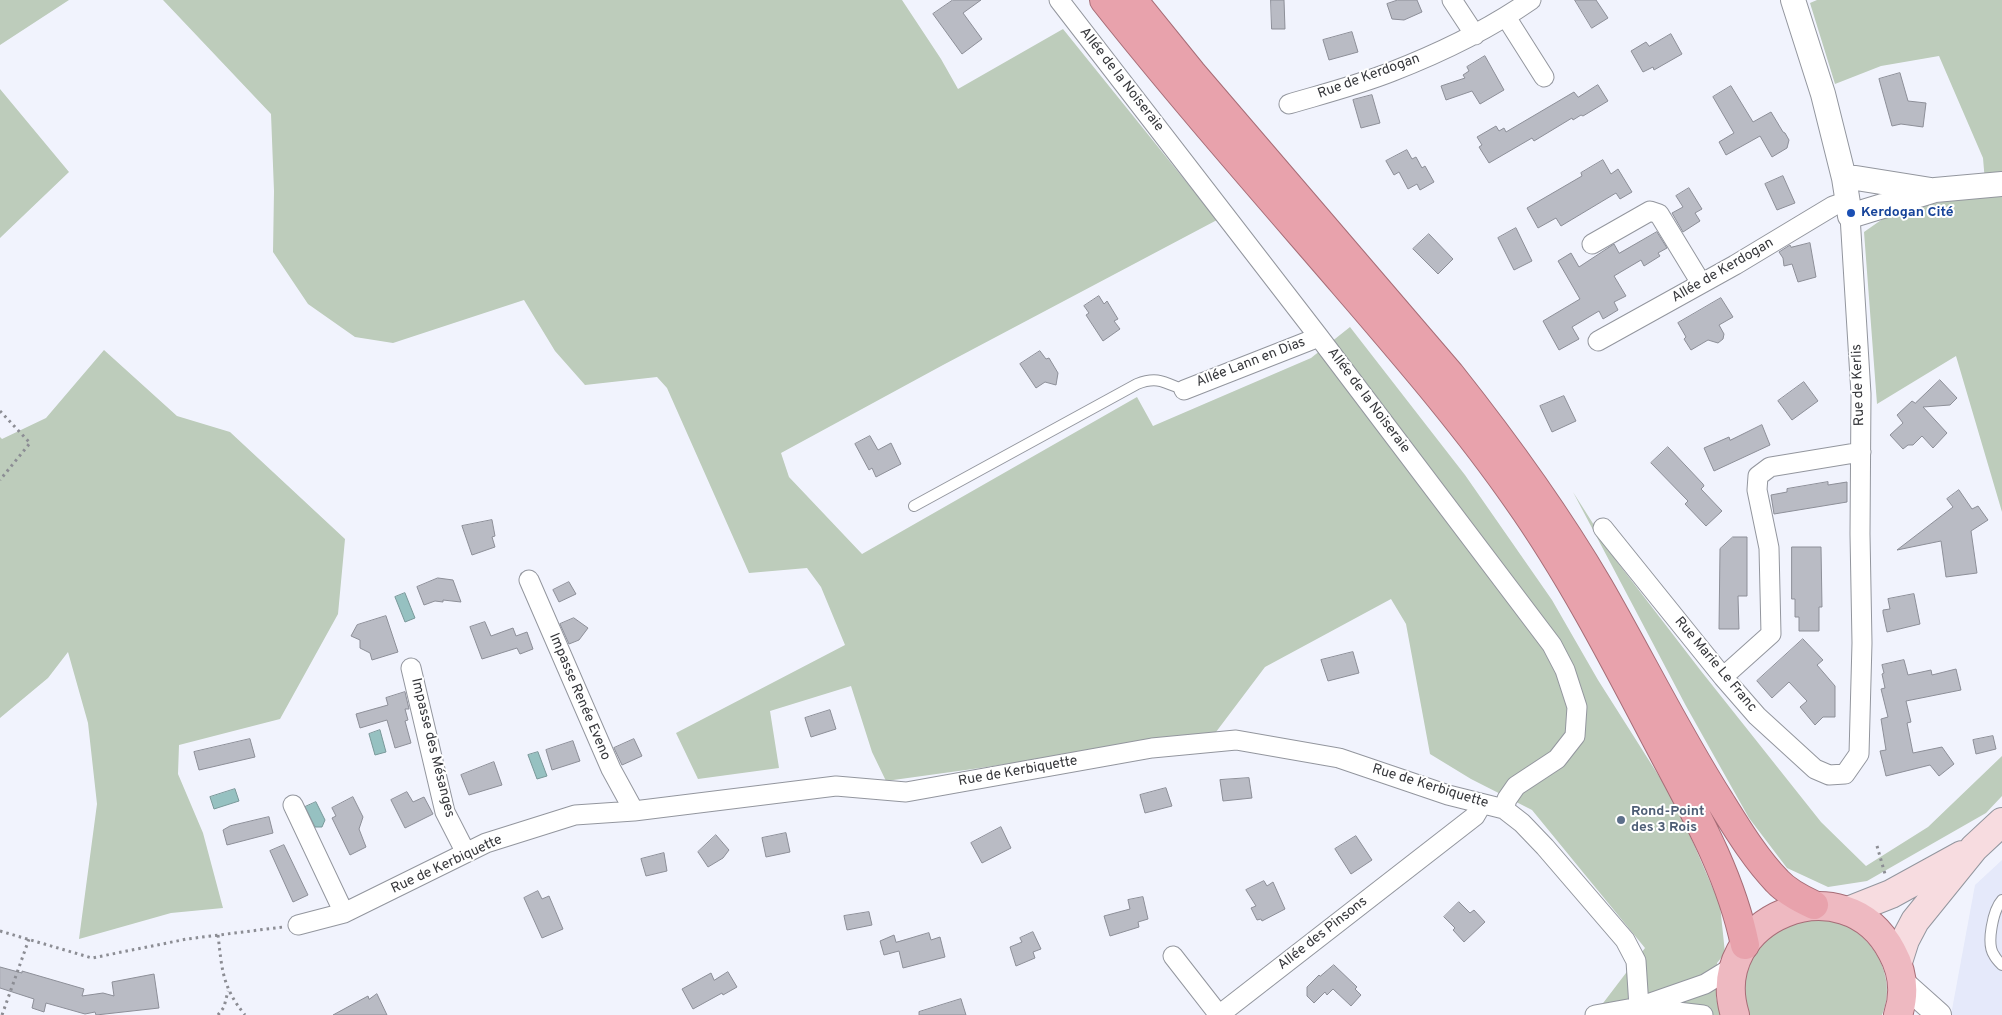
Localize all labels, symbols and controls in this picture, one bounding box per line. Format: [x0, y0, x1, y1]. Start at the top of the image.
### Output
street label: Allée de la Noiseraie [1075, 25, 1167, 135]
street label: Rue de Kerdogan [1316, 51, 1422, 103]
place label: Kerdogan Cité [1861, 205, 1954, 221]
marker: Kerdogan Cité [1845, 207, 1857, 219]
street label: Allée de Kerdogan [1669, 235, 1777, 307]
street label: Allée Lann en Dias [1194, 334, 1308, 392]
street label: Rue de Kerlis [1849, 344, 1869, 426]
street label: Allée de la Noiseraie [1323, 345, 1413, 457]
street label: Rue Marie Le Franc [1670, 614, 1760, 716]
street label: Impasse Renée Eveno [545, 631, 613, 763]
street label: Impasse des Mésanges [407, 677, 457, 819]
street label: Rue de Kerbiquette [957, 753, 1079, 791]
street label: Rue de Kerbiquette [1370, 761, 1490, 813]
place label: Rond-Point des 3 Rois [1631, 804, 1704, 836]
marker: Rond-Point des 3 Rois [1615, 814, 1627, 826]
street label: Rue de Kerbiquette [389, 832, 505, 898]
street label: Allée des Pinsons [1275, 894, 1371, 974]

